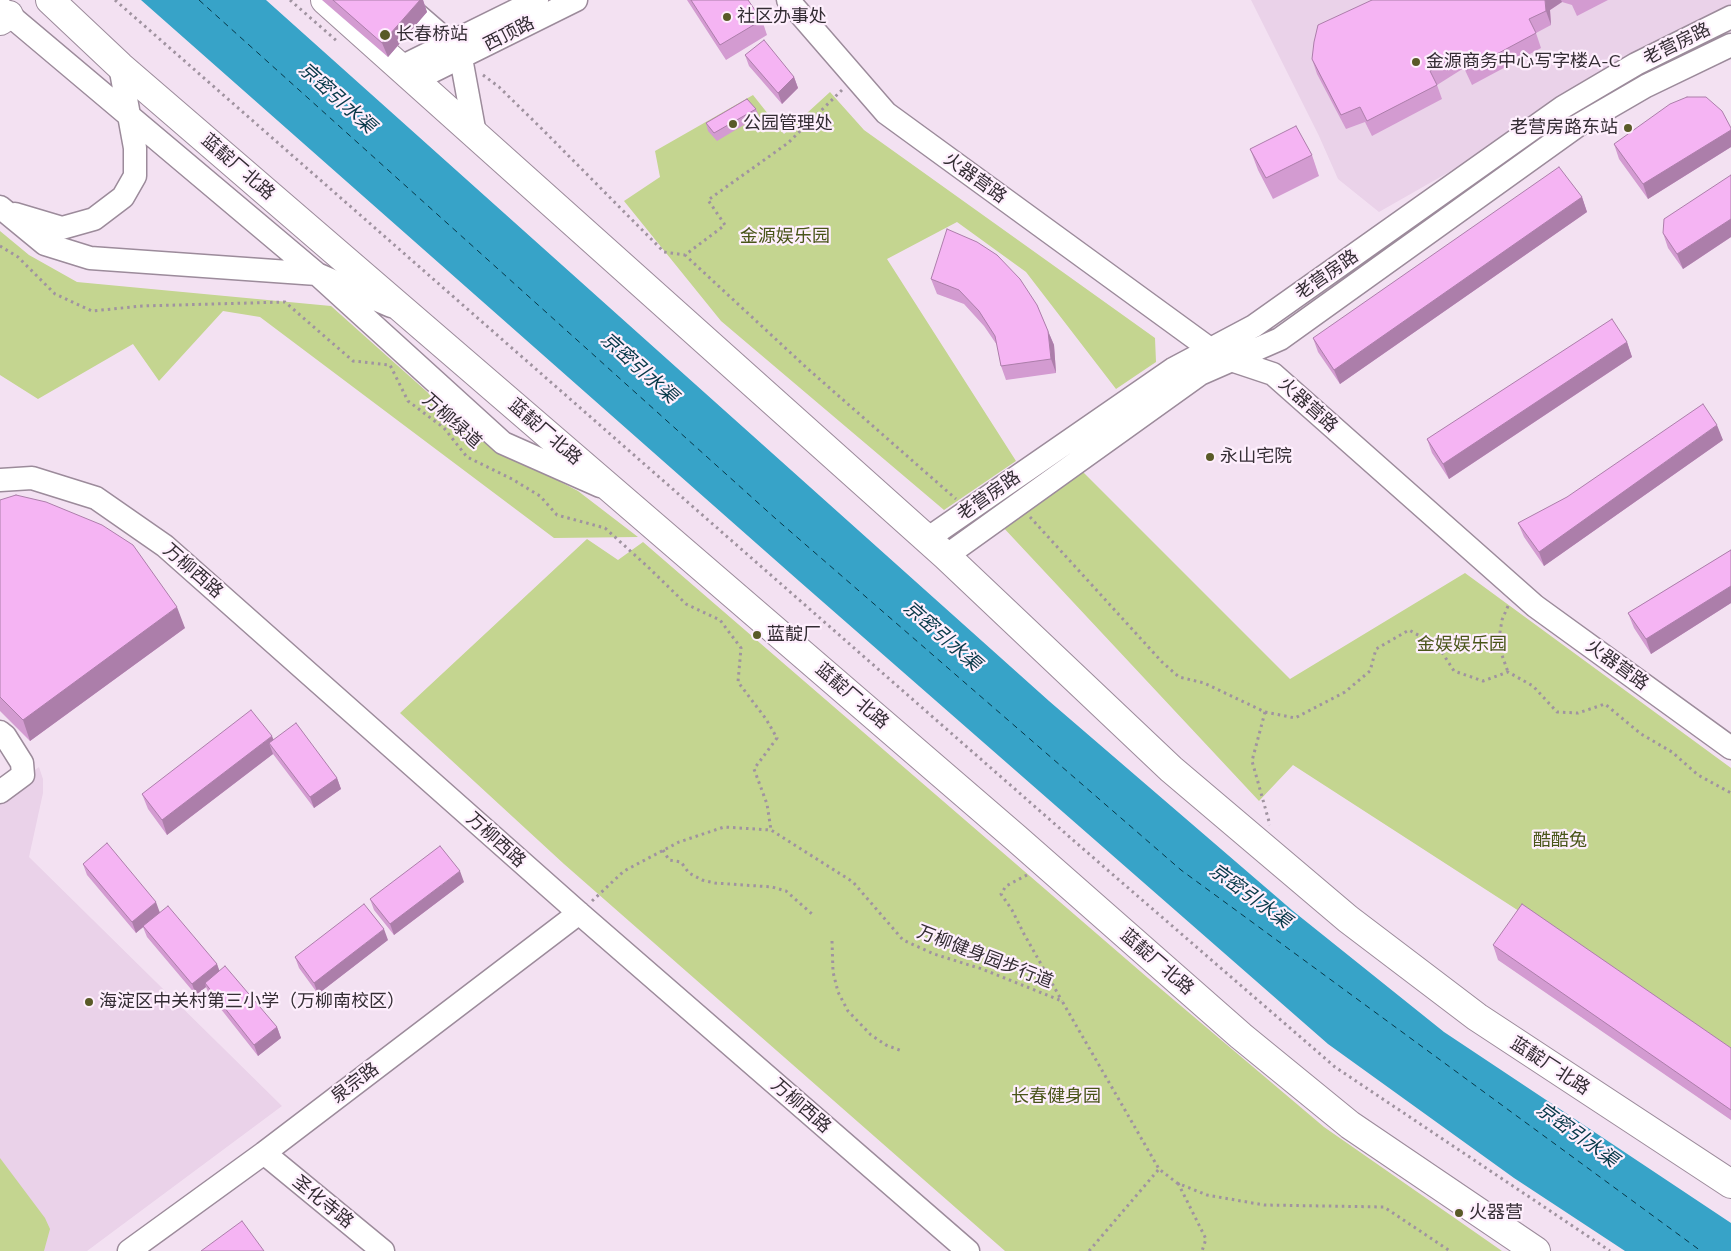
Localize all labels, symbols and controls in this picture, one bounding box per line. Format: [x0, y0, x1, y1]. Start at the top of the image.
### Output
place label: 社区办事处 [737, 6, 827, 28]
marker: 社区办事处 [721, 11, 733, 23]
street label: 西顶路 [480, 12, 538, 56]
street label: 老营房路 [1640, 19, 1714, 69]
place label: 长春桥站 [396, 24, 468, 46]
marker: 长春桥站 [378, 28, 392, 42]
place label: 金源商务中心写字楼A-C [1426, 51, 1621, 73]
marker: 金源商务中心写字楼A-C [1410, 56, 1422, 68]
water label: 京密引水渠 [294, 58, 380, 138]
place label: 公园管理处 [743, 113, 833, 135]
place label: 老营房路东站 [1510, 117, 1618, 139]
marker: 公园管理处 [727, 118, 739, 130]
marker: 老营房路东站 [1622, 122, 1634, 134]
street label: 蓝靛厂北路 [197, 129, 279, 205]
street label: 火器营路 [940, 148, 1010, 208]
park label: 金源娱乐园 [740, 226, 830, 248]
street label: 老营房路 [1291, 246, 1363, 304]
water label: 京密引水渠 [596, 328, 682, 408]
street label: 火器营路 [1274, 373, 1342, 437]
street label: 万柳绿道 [418, 389, 486, 453]
street label: 蓝靛厂北路 [504, 394, 586, 470]
place label: 永山宅院 [1220, 446, 1292, 468]
marker: 永山宅院 [1204, 451, 1216, 463]
street label: 老营房路 [953, 467, 1025, 525]
street label: 万柳西路 [159, 539, 227, 603]
water label: 京密引水渠 [899, 596, 985, 676]
place label: 蓝靛厂 [767, 624, 821, 646]
marker: 蓝靛厂 [751, 629, 763, 641]
park label: 金娱娱乐园 [1417, 634, 1507, 656]
street label: 火器营路 [1582, 635, 1652, 695]
street label: 蓝靛厂北路 [811, 658, 893, 734]
street label: 万柳西路 [462, 808, 530, 872]
park label: 酷酷兔 [1533, 830, 1587, 852]
water label: 京密引水渠 [1205, 859, 1295, 933]
street label: 万柳健身园步行道 [914, 921, 1056, 993]
street label: 蓝靛厂北路 [1116, 924, 1198, 1000]
place label: 海淀区中关村第三小学（万柳南校区） [99, 991, 405, 1013]
marker: 海淀区中关村第三小学（万柳南校区） [83, 996, 95, 1008]
street label: 蓝靛厂北路 [1506, 1032, 1594, 1100]
street label: 泉宗路 [327, 1058, 383, 1108]
street label: 万柳西路 [767, 1074, 835, 1138]
park label: 长春健身园 [1011, 1086, 1101, 1108]
water label: 京密引水渠 [1532, 1098, 1622, 1172]
street label: 圣化寺路 [288, 1171, 358, 1233]
place label: 火器营 [1469, 1202, 1523, 1224]
marker: 火器营 [1453, 1207, 1465, 1219]

